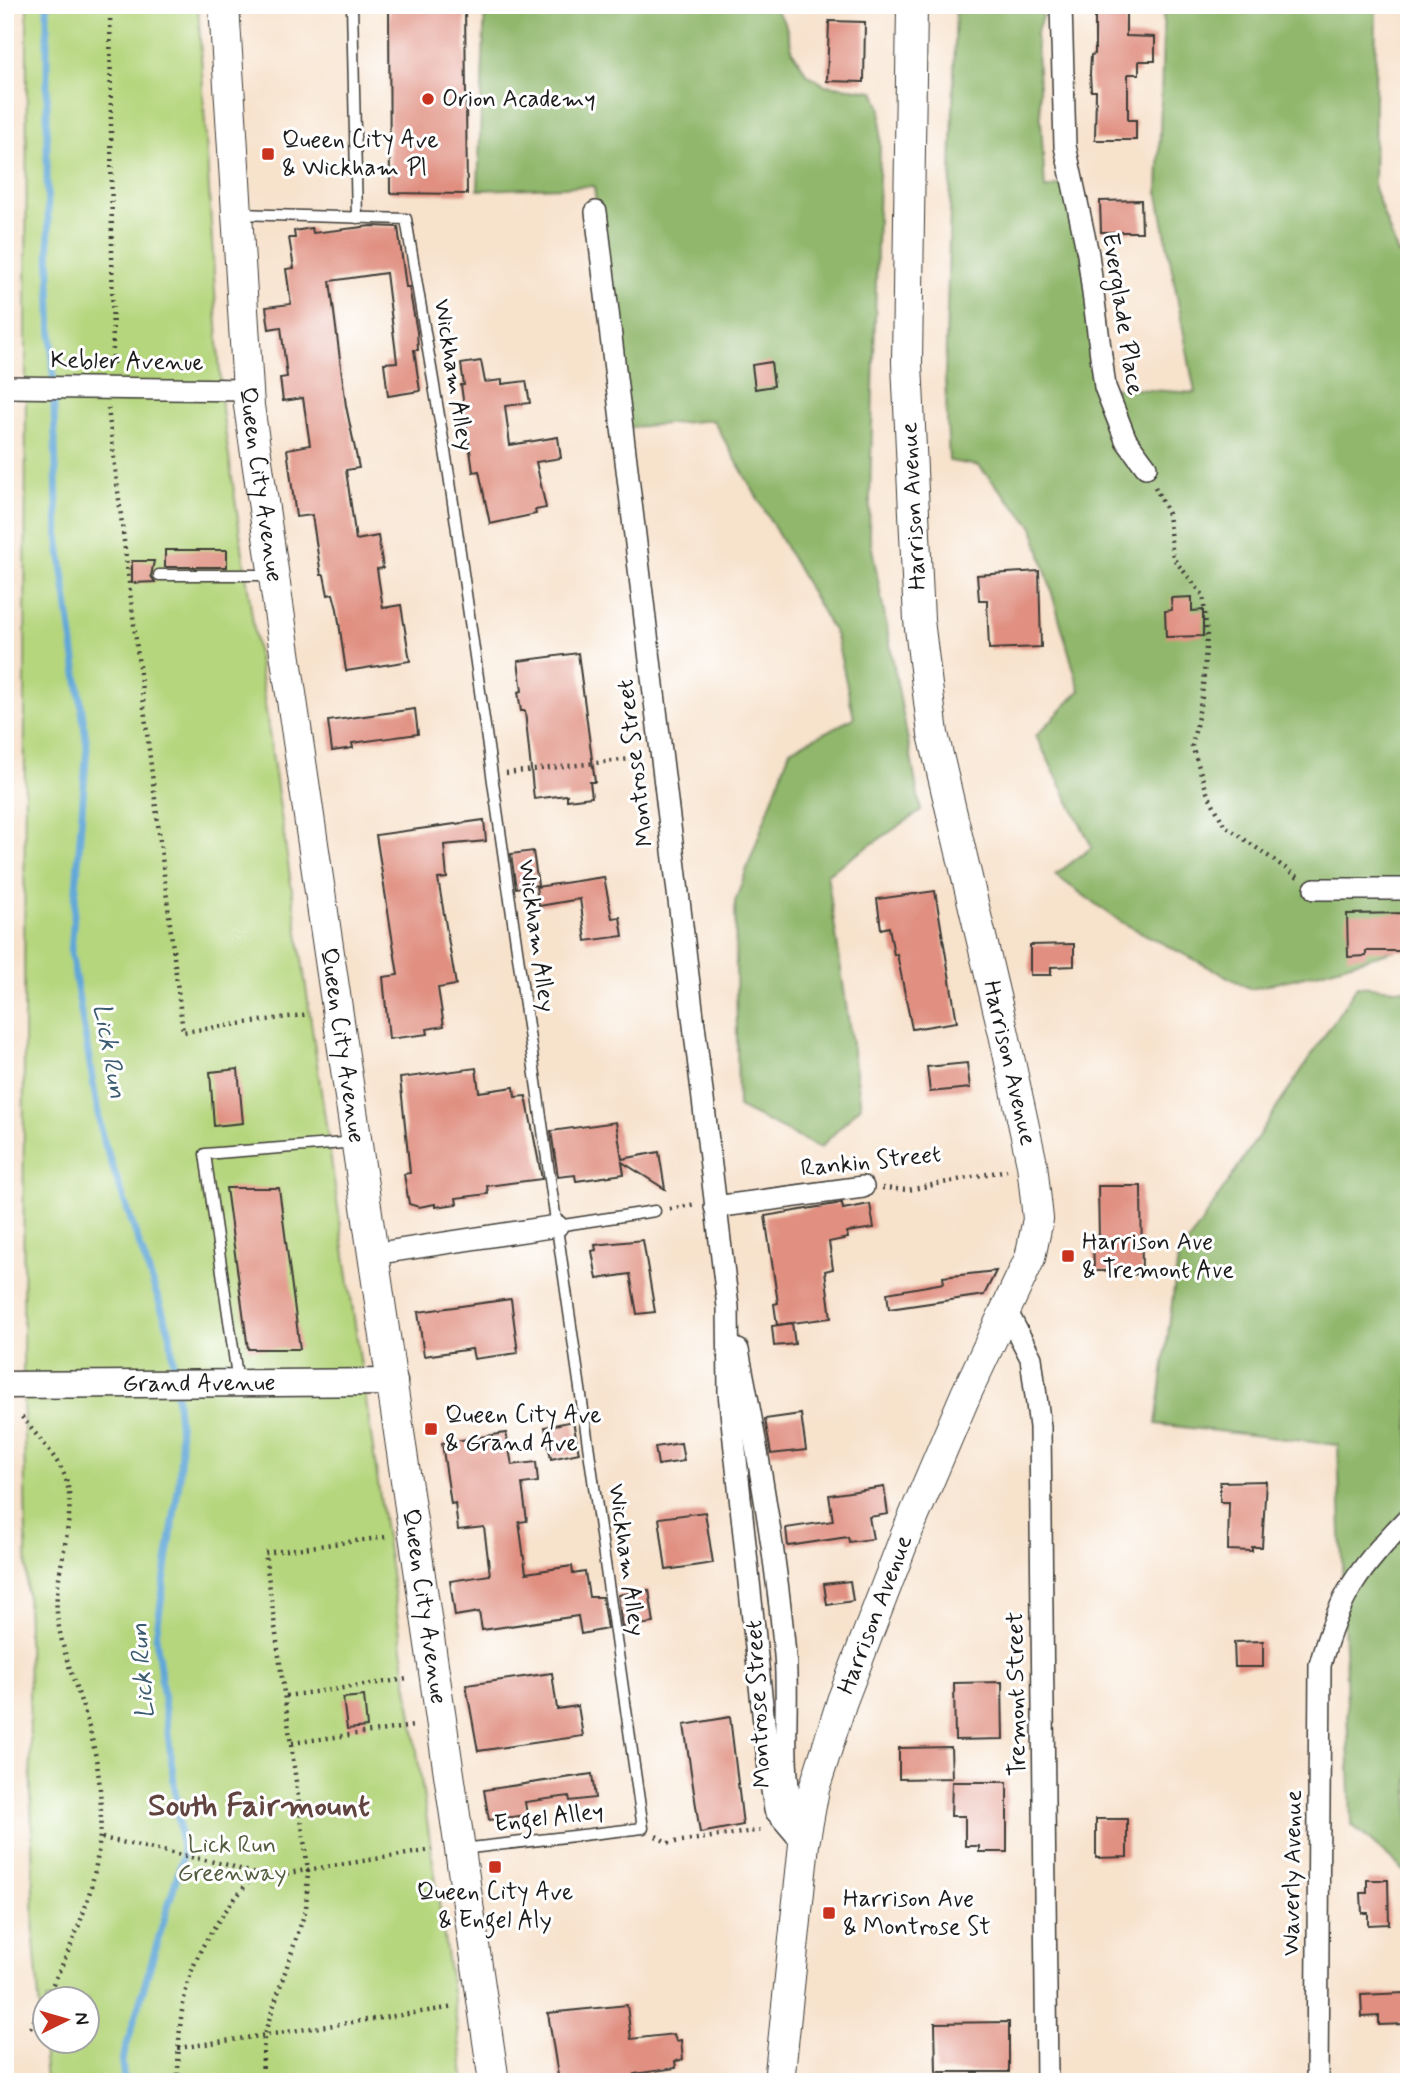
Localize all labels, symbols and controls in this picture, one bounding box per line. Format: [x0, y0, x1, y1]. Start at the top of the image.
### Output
place label: Orion Academy [442, 84, 596, 115]
marker: Orion Academy [420, 91, 436, 107]
place label: Queen City Ave & Wickham Pl [282, 125, 438, 184]
marker: Queen City Ave & Wickham Pl [260, 146, 276, 162]
street label: Everglade Place [1092, 230, 1150, 398]
street label: Wickham Alley [426, 297, 480, 453]
street label: Kebler Avenue [50, 345, 204, 379]
street label: Queen City Avenue [232, 386, 290, 584]
street label: Harrison Avenue [894, 421, 934, 591]
street label: Montrose Street [610, 677, 662, 849]
street label: Wickham Alley [510, 858, 562, 1014]
street label: Queen City Avenue [313, 946, 372, 1145]
street label: Harrison Avenue [975, 978, 1043, 1149]
water label: Lick Run [84, 1001, 134, 1101]
street label: Rankin Street [799, 1139, 943, 1185]
place label: Harrison Ave & Tremont Ave [1082, 1227, 1234, 1286]
marker: Harrison Ave & Tremont Ave [1060, 1248, 1076, 1264]
street label: Grand Avenue [122, 1367, 276, 1400]
place label: Queen City Ave & Grand Ave [445, 1400, 601, 1459]
marker: Queen City Ave & Grand Ave [423, 1421, 439, 1437]
street label: Wickham Alley [600, 1482, 652, 1638]
street label: Queen City Avenue [395, 1507, 454, 1706]
street label: Harrison Avenue [830, 1530, 920, 1699]
street label: Tremont Street [1000, 1612, 1034, 1776]
street label: Montrose Street [739, 1619, 779, 1789]
water label: Lick Run [123, 1622, 163, 1720]
district label: South Fairmount [148, 1785, 370, 1827]
street label: Waverly Avenue [1276, 1789, 1310, 1956]
street label: Engel Alley [493, 1796, 606, 1843]
park label: Lick Run Greenway [178, 1830, 286, 1889]
marker: Queen City Ave & Engel Aly [487, 1859, 503, 1875]
place label: Queen City Ave & Engel Aly [417, 1877, 573, 1939]
place label: Harrison Ave & Montrose St [843, 1884, 991, 1943]
marker: Harrison Ave & Montrose St [821, 1905, 837, 1921]
north arrow [32, 1986, 102, 2056]
text: N [68, 2011, 94, 2026]

